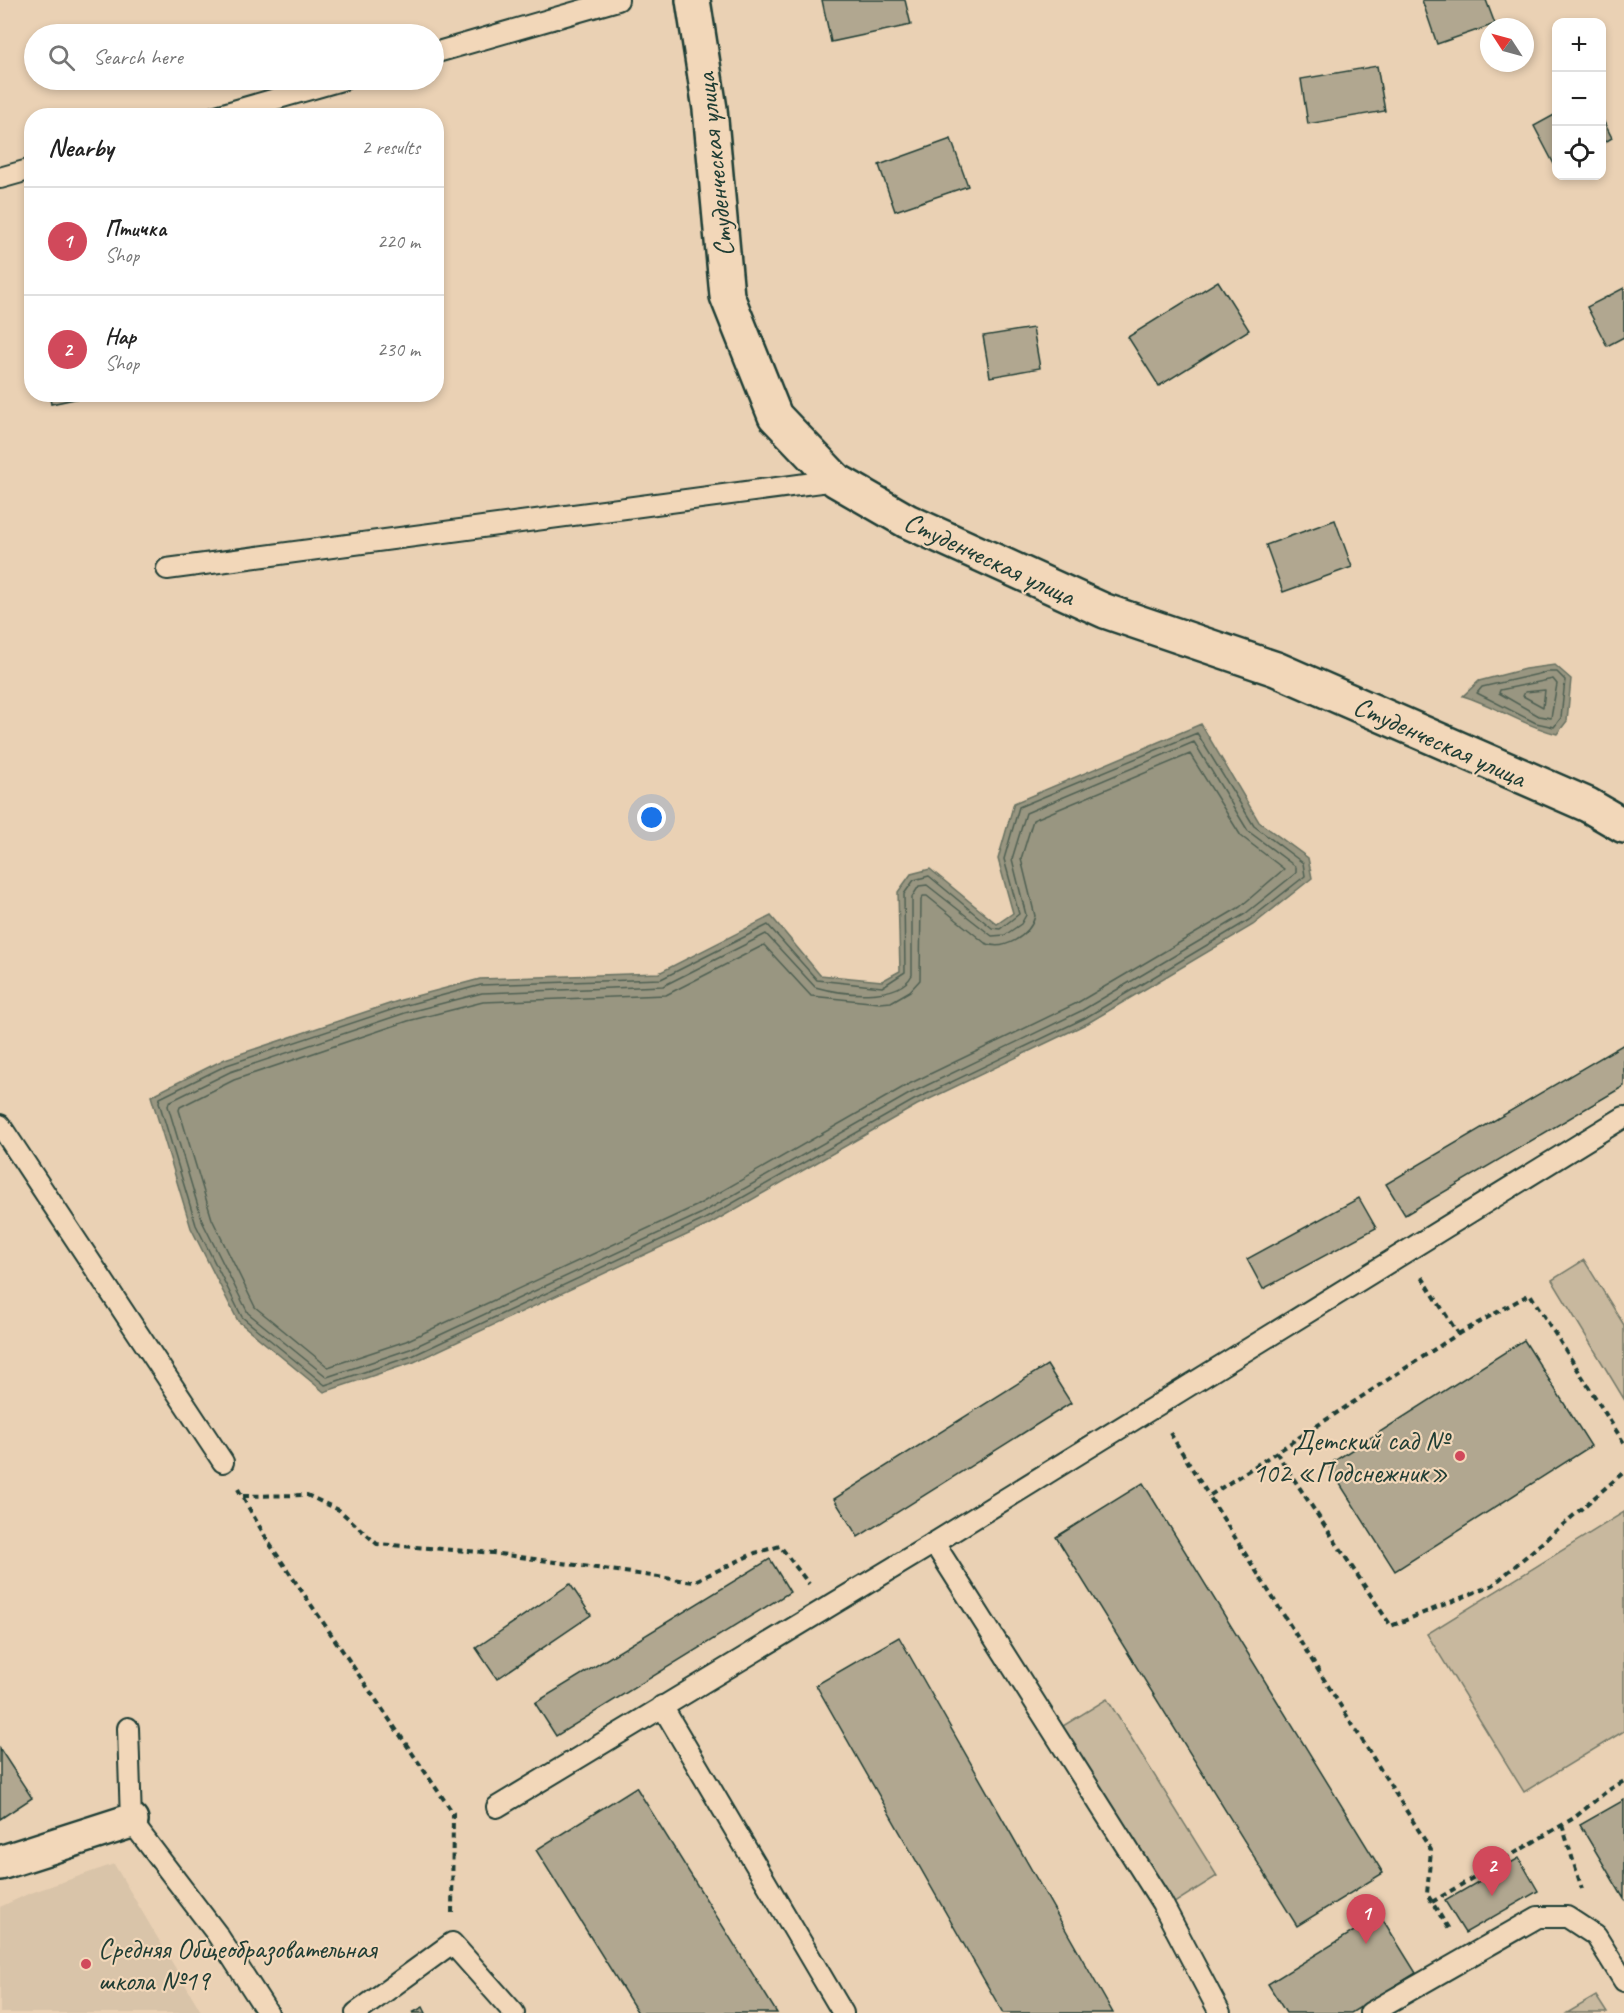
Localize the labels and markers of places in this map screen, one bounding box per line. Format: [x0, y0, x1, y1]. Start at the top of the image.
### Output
place label: Детский сад № 102 «Подснежник» [1252, 1423, 1452, 1490]
marker: Детский сад № 102 «Подснежник» [1453, 1449, 1467, 1463]
pin: 2 [1472, 1846, 1512, 1896]
pin: 1 [1346, 1894, 1386, 1944]
place label: Средняя Общеобразовательная школа №19 [98, 1931, 378, 1998]
marker: Средняя Общеобразовательная школа №19 [79, 1957, 93, 1971]

